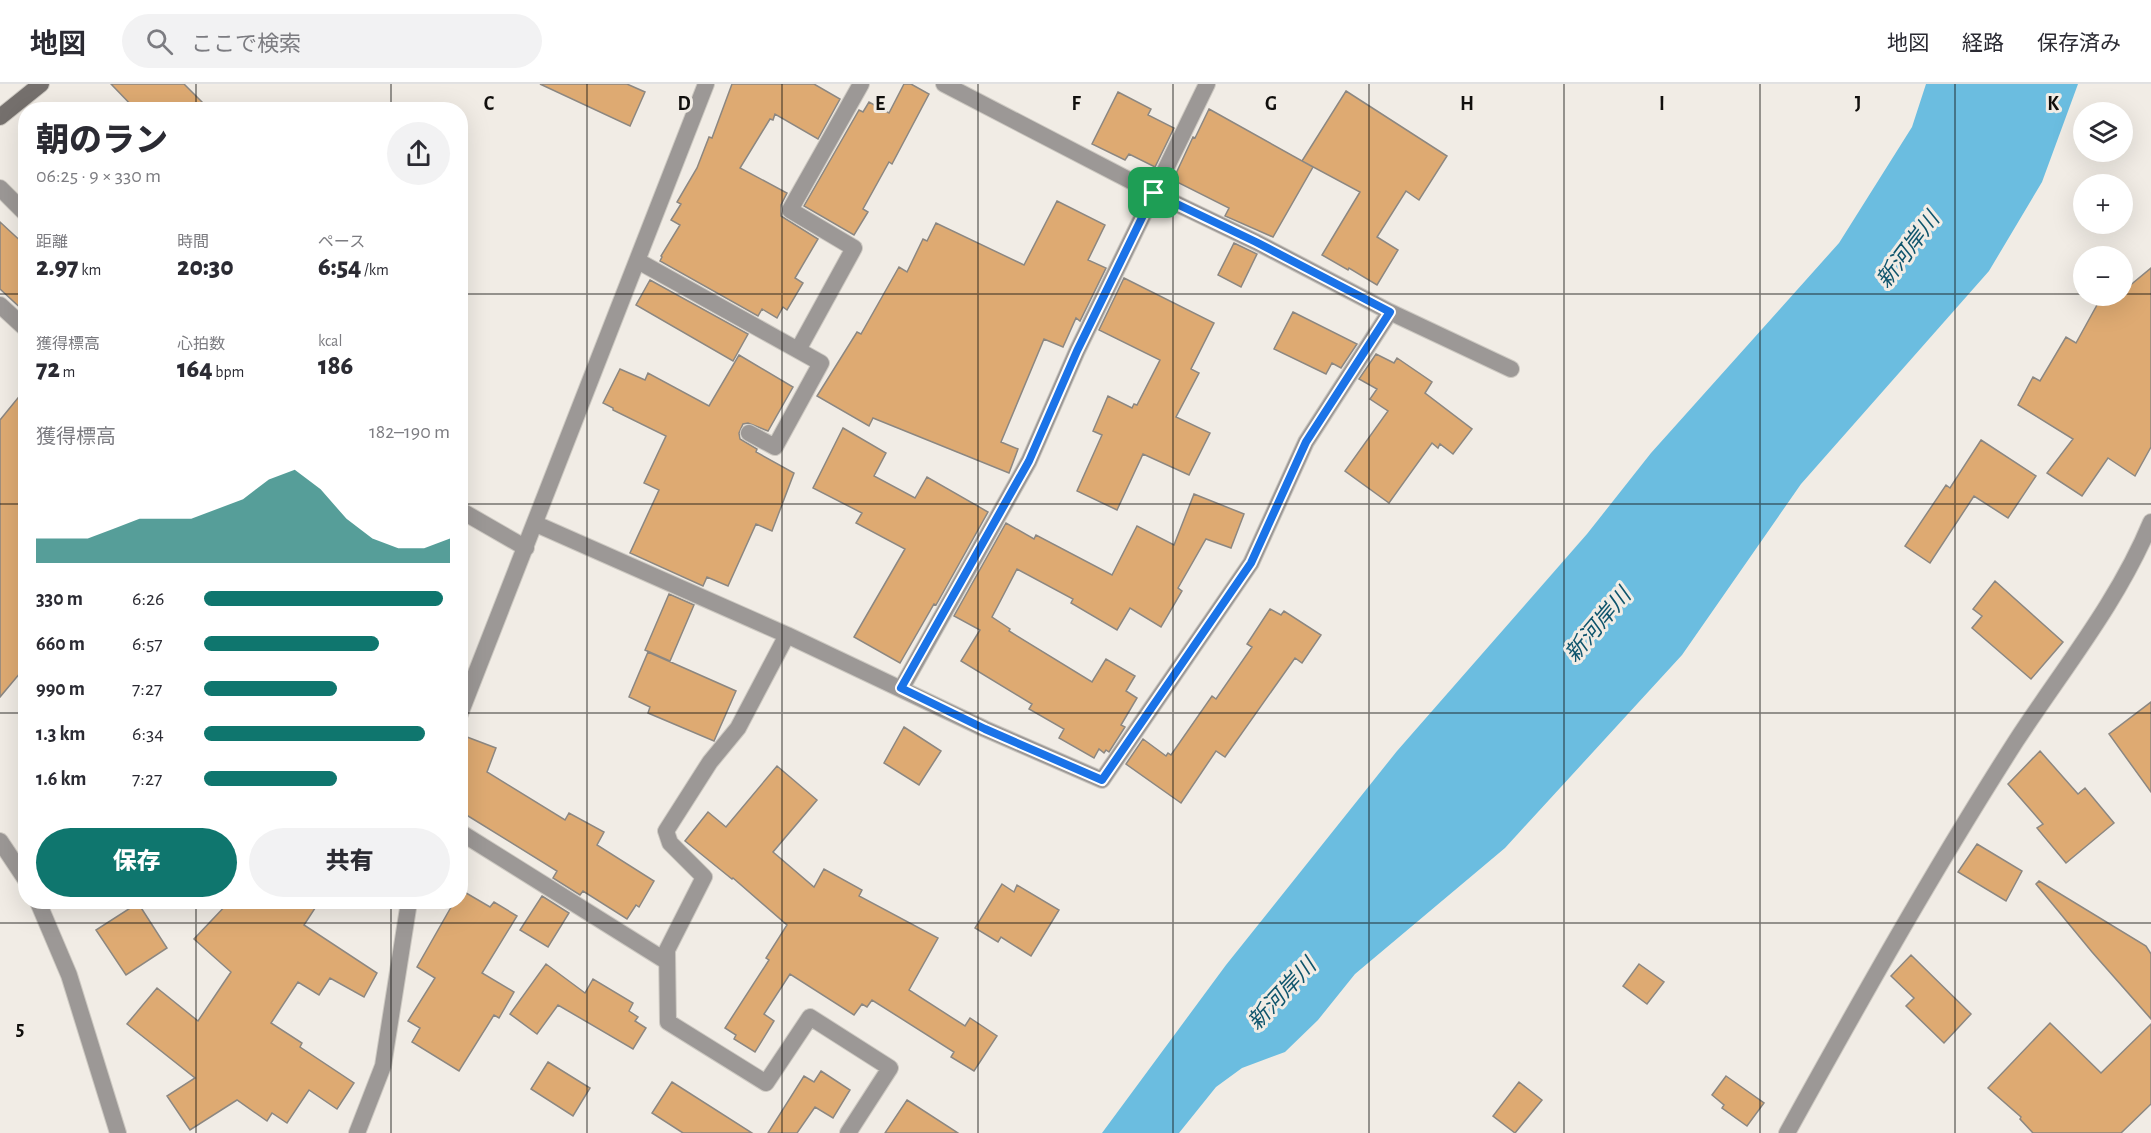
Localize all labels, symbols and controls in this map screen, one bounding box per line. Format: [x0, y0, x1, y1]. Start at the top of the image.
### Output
search box [122, 14, 542, 68]
icon: search [143, 25, 176, 58]
text: 地図 [30, 31, 86, 59]
text: ここで検索 [191, 33, 301, 55]
text: 地図 [1887, 33, 1929, 54]
text: 経路 [1962, 33, 2004, 54]
text: 保存済み [2037, 33, 2121, 54]
text: C [484, 94, 495, 114]
text: D [677, 94, 691, 114]
text: E [875, 94, 885, 114]
text: F [1071, 94, 1081, 114]
text: G [1265, 94, 1277, 114]
text: H [1460, 94, 1474, 114]
text: I [1659, 94, 1665, 114]
text: J [1855, 94, 1861, 114]
text: K [2047, 94, 2059, 114]
map controls [2073, 102, 2133, 306]
button: layers [2073, 102, 2133, 162]
button: share [387, 122, 450, 185]
text: 朝のラン [36, 125, 168, 158]
text: 06:25 · 9 × 330 m [36, 166, 161, 186]
pin [1128, 167, 1179, 218]
button: + [2073, 174, 2133, 234]
icon: arrive [1137, 176, 1170, 209]
water label: 新河岸川 [1872, 206, 1944, 292]
text: 距離 [36, 234, 68, 250]
text: 時間 [177, 234, 209, 250]
text: ペース [318, 234, 365, 250]
button: − [2073, 246, 2133, 306]
text: 2.97 [36, 254, 79, 280]
text: 20:30 [177, 254, 234, 280]
text: 6:54 [318, 254, 361, 280]
text: km [79, 262, 101, 278]
text: /km [361, 262, 389, 278]
text: kcal [318, 333, 342, 349]
text: 獲得標高 [36, 336, 100, 352]
text: 心拍数 [177, 336, 225, 352]
text: 186 [318, 353, 353, 379]
text: 72 [36, 356, 60, 382]
text: 164 [177, 356, 213, 382]
text: m [60, 364, 75, 380]
text: bpm [213, 364, 244, 380]
text: 182–190 m [369, 422, 450, 442]
text: 獲得標高 [36, 427, 116, 447]
water label: 新河岸川 [1561, 582, 1636, 666]
text: 330 m [36, 589, 83, 609]
text: 6:26 [132, 589, 164, 609]
text: 660 m [36, 634, 85, 654]
text: 6:57 [132, 634, 163, 654]
text: 990 m [36, 679, 85, 699]
text: 7:27 [132, 679, 162, 699]
text: 1.3 km [36, 724, 85, 744]
text: 6:34 [132, 724, 164, 744]
text: 1.6 km [36, 769, 87, 789]
text: 7:27 [132, 769, 162, 789]
button: 保存 [36, 828, 237, 897]
button: 共有 [249, 828, 450, 897]
water label: 新河岸川 [1243, 952, 1321, 1034]
text: 5 [16, 1019, 24, 1039]

